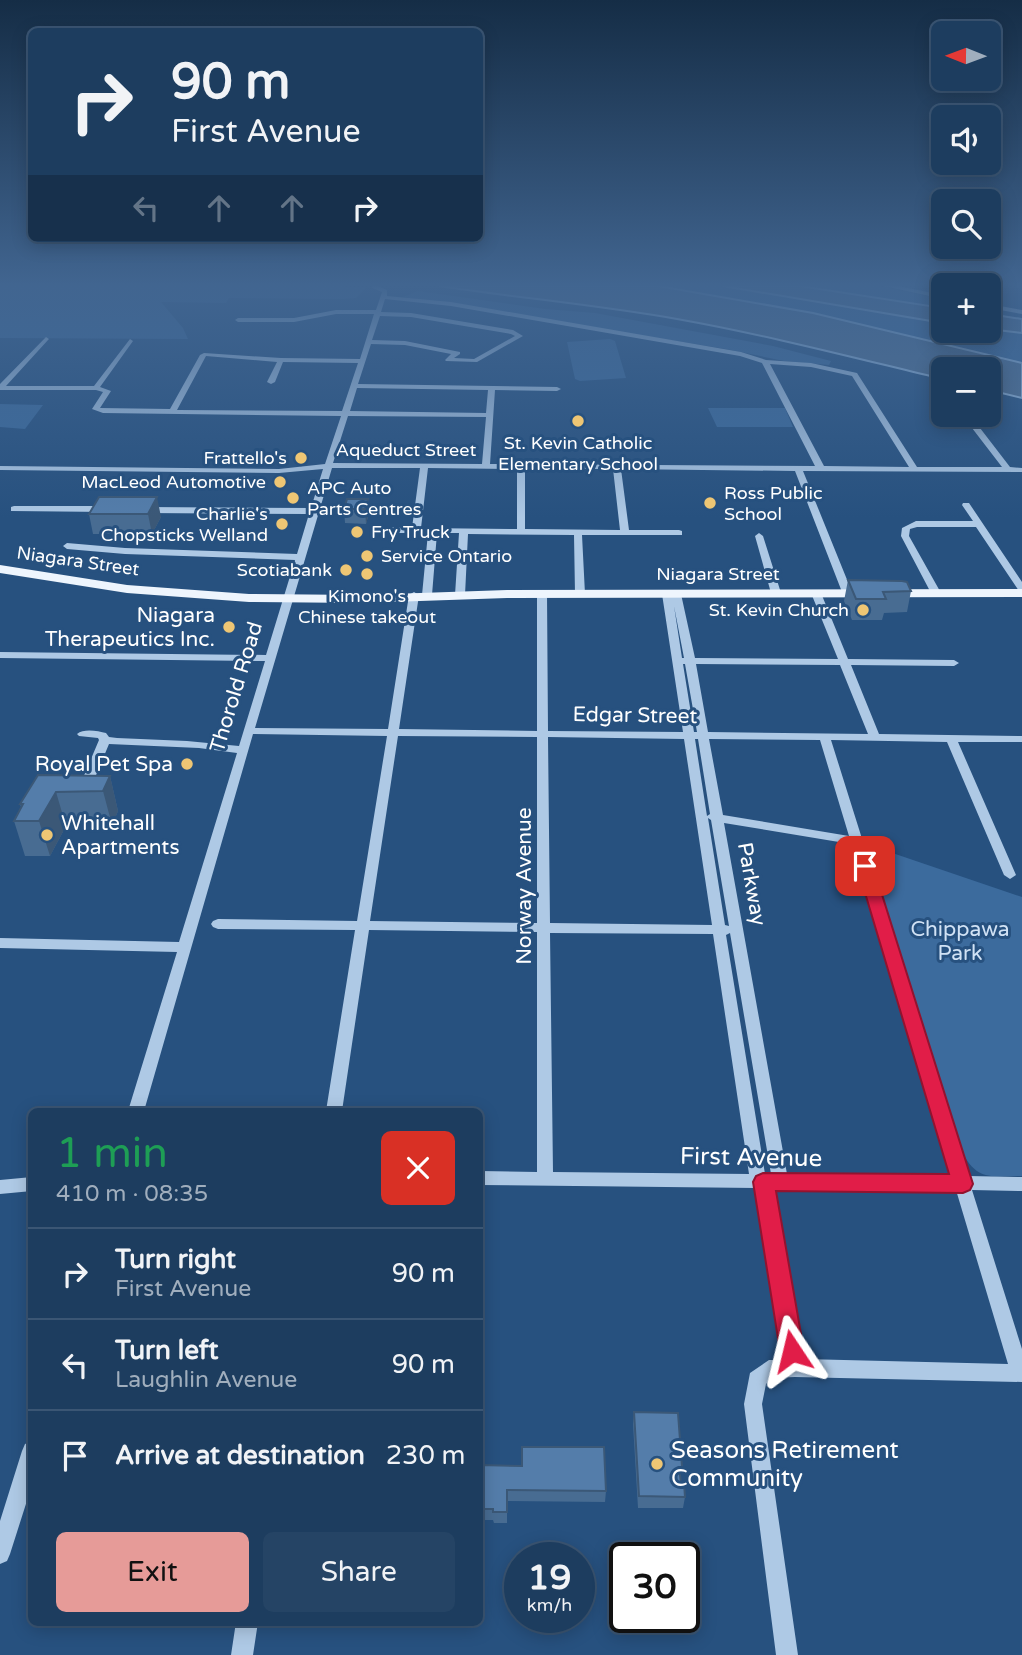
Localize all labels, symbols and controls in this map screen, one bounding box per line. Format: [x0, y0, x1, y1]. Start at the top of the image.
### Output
north arrow [931, 21, 1001, 91]
map controls [931, 21, 1001, 427]
text: 90 m [171, 53, 290, 112]
icon: right [56, 56, 147, 147]
button: sound [931, 105, 1001, 175]
text: First Avenue [171, 113, 361, 151]
icon: left [127, 189, 165, 227]
icon: ahead [200, 189, 238, 227]
icon: ahead [273, 189, 311, 227]
icon: right [346, 189, 384, 227]
button: search [931, 189, 1001, 259]
button: + [931, 273, 1001, 343]
button: − [931, 357, 1001, 427]
marker: St. Kevin Catholic Elementary School [570, 413, 586, 429]
place label: St. Kevin Catholic Elementary School [498, 432, 658, 475]
street label: Aqueduct Street [336, 439, 476, 461]
place label: Frattello's [204, 447, 287, 469]
marker: Frattello's [293, 450, 309, 466]
place label: MacLeod Automotive [81, 471, 266, 493]
marker: MacLeod Automotive [272, 474, 288, 490]
place label: APC Auto Parts Centres [307, 477, 421, 520]
place label: Ross Public School [724, 482, 823, 525]
marker: APC Auto Parts Centres [285, 490, 301, 506]
marker: Ross Public School [702, 495, 718, 511]
place label: Charlie's Chopsticks Welland [101, 503, 268, 546]
marker: Charlie's Chopsticks Welland [274, 516, 290, 532]
place label: Fry Truck [371, 521, 450, 543]
marker: Fry Truck [349, 524, 365, 540]
street label: Niagara Street [15, 542, 141, 581]
place label: Service Ontario [381, 545, 512, 567]
marker: Service Ontario [359, 548, 375, 564]
place label: Scotiabank [237, 559, 332, 581]
marker: Scotiabank [338, 562, 354, 578]
street label: Niagara Street [656, 563, 780, 585]
marker: Kimono's Chinese takeout [359, 566, 375, 582]
place label: Kimono's Chinese takeout [298, 585, 436, 628]
place label: St. Kevin Church [709, 599, 849, 621]
marker: St. Kevin Church [855, 602, 871, 618]
place label: Niagara Therapeutics Inc. [45, 603, 215, 652]
street label: Thorold Road [205, 619, 268, 756]
marker: Niagara Therapeutics Inc. [221, 619, 237, 635]
street label: Edgar Street [572, 702, 698, 729]
place label: Royal Pet Spa [35, 752, 173, 777]
marker: Royal Pet Spa [179, 756, 195, 772]
street label: Norway Avenue [512, 807, 537, 965]
place label: Whitehall Apartments [61, 811, 179, 860]
marker: Whitehall Apartments [39, 827, 55, 843]
pin [835, 836, 895, 896]
street label: Parkway [732, 840, 771, 928]
icon: arrive [846, 847, 884, 885]
park label: Chippawa Park [910, 917, 1010, 966]
text: 1 min [56, 1128, 168, 1179]
button: close [381, 1131, 455, 1205]
street label: First Avenue [680, 1142, 822, 1173]
text: 410 m · 08:35 [56, 1180, 208, 1208]
text: Turn right [115, 1244, 236, 1275]
icon: right [56, 1255, 94, 1293]
text: 90 m [392, 1258, 455, 1289]
text: First Avenue [115, 1275, 251, 1303]
position arrow [755, 1314, 829, 1388]
text: Turn left [115, 1335, 218, 1366]
icon: left [56, 1346, 94, 1384]
text: 90 m [392, 1349, 455, 1380]
text: Laughlin Avenue [115, 1366, 297, 1394]
place label: Seasons Retirement Community [671, 1436, 899, 1493]
icon: arrive [56, 1437, 94, 1475]
text: Arrive at destination [115, 1440, 365, 1471]
text: 230 m [386, 1440, 465, 1471]
marker: Seasons Retirement Community [649, 1456, 665, 1472]
button: Exit [56, 1532, 249, 1612]
button: Share [263, 1532, 455, 1612]
speed limit sign: 30 [609, 1542, 700, 1633]
text: 19 [528, 1557, 571, 1599]
text: km/h [527, 1594, 572, 1616]

